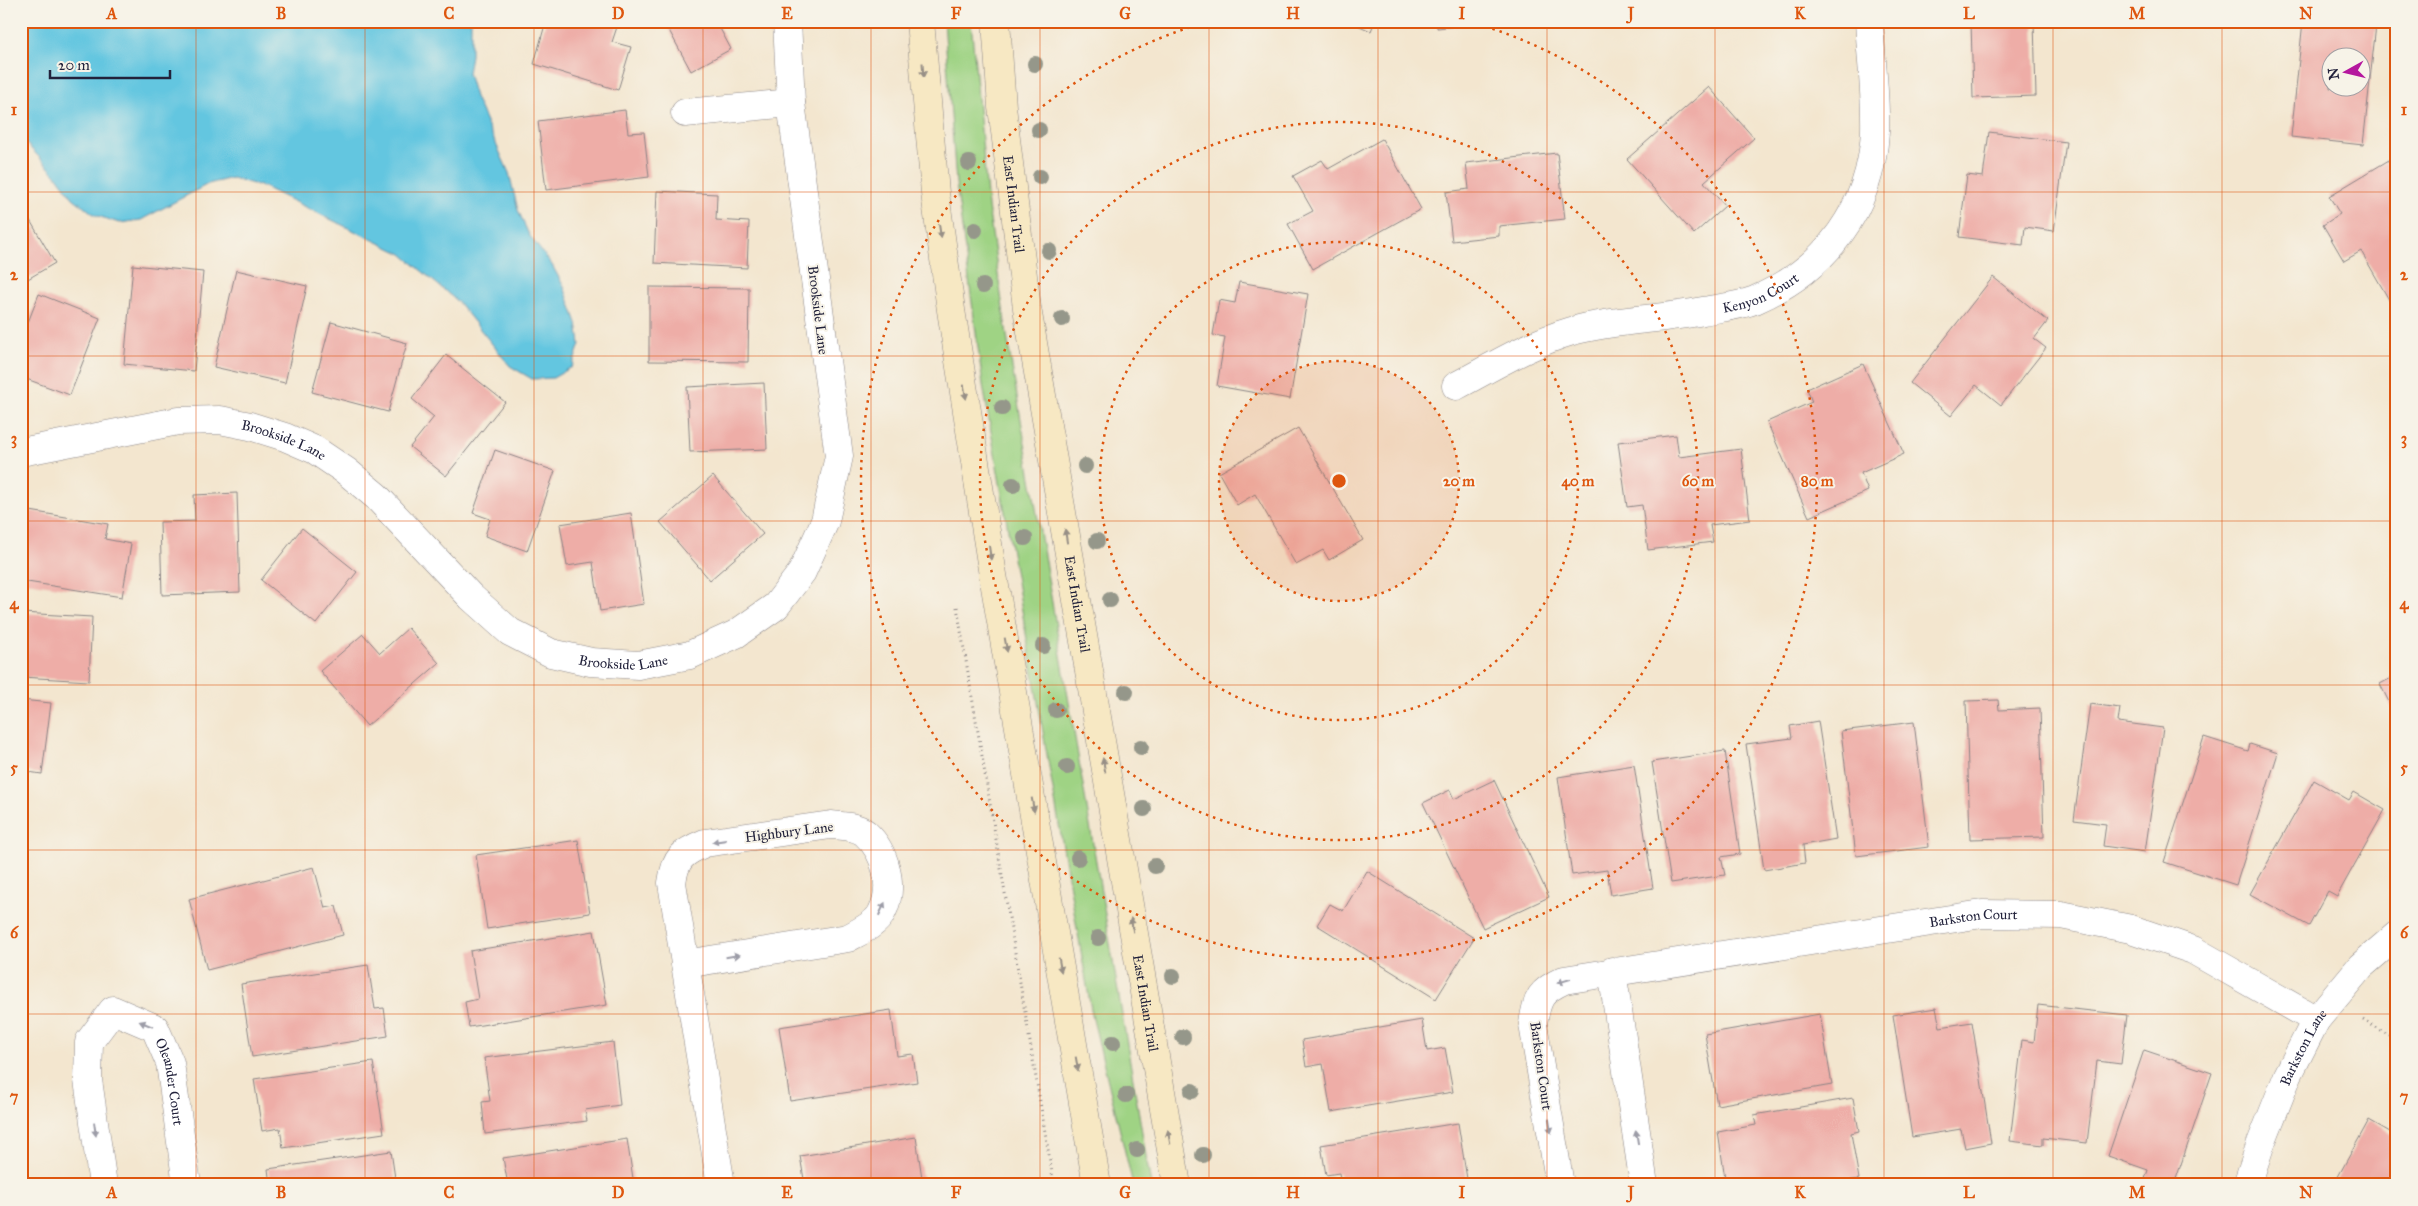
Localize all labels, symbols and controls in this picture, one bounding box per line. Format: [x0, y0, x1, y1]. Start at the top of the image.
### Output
text: A [106, 4, 118, 23]
text: B [276, 4, 286, 23]
text: C [444, 4, 455, 23]
text: D [612, 4, 625, 23]
text: E [781, 4, 793, 23]
text: F [951, 4, 962, 23]
text: G [1119, 4, 1131, 23]
text: H [1286, 4, 1300, 23]
text: I [1459, 4, 1466, 23]
text: J [1626, 4, 1635, 24]
text: K [1794, 4, 1806, 23]
text: L [1963, 4, 1975, 23]
text: M [2129, 4, 2146, 23]
text: N [2299, 4, 2313, 23]
scale bar [50, 48, 170, 80]
north arrow [2320, 48, 2370, 98]
text: 20 m [58, 56, 90, 74]
one-way arrow [919, 62, 927, 78]
text: N [2324, 67, 2343, 81]
text: 1 [11, 100, 18, 119]
text: 1 [2401, 100, 2408, 119]
street label: East Indian Trail [1000, 154, 1029, 254]
one-way arrow [937, 224, 945, 240]
text: 2 [10, 265, 19, 284]
street label: Brookside Lane [804, 265, 832, 356]
text: 2 [2400, 265, 2409, 284]
street label: Kenyon Court [1721, 269, 1802, 316]
one-way arrow [961, 384, 969, 400]
street label: Brookside Lane [240, 416, 330, 464]
text: 3 [11, 429, 17, 449]
text: 3 [2401, 429, 2407, 449]
centre of rings [1330, 472, 1348, 490]
text: 20 m [1443, 472, 1475, 490]
text: 40 m [1562, 472, 1595, 491]
text: 60 m [1682, 472, 1715, 490]
text: 80 m [1801, 472, 1834, 490]
one-way arrow [1061, 527, 1069, 543]
one-way arrow [986, 545, 994, 561]
street label: East Indian Trail [1061, 554, 1094, 654]
text: 4 [10, 594, 20, 614]
text: 4 [2400, 594, 2410, 614]
one-way arrow [1002, 637, 1010, 653]
street label: Brookside Lane [577, 651, 669, 674]
one-way arrow [1100, 756, 1108, 772]
text: 5 [10, 758, 18, 777]
text: 5 [2400, 758, 2408, 777]
one-way arrow [1029, 798, 1037, 814]
street label: Highbury Lane [744, 818, 834, 846]
one-way arrow [710, 838, 726, 846]
one-way arrow [878, 902, 886, 916]
street label: Barkston Court [1928, 905, 2018, 931]
one-way arrow [1127, 917, 1135, 933]
text: 6 [10, 923, 19, 942]
text: 6 [2400, 923, 2409, 942]
one-way arrow [725, 952, 741, 960]
street label: East Indian Trail [1129, 953, 1163, 1053]
one-way arrow [1056, 958, 1064, 974]
one-way arrow [1557, 978, 1572, 985]
street label: Barkston Lane [2276, 1005, 2330, 1088]
one-way arrow [138, 1020, 153, 1028]
street label: Barkston Court [1526, 1021, 1556, 1111]
street label: Oleander Court [152, 1035, 187, 1126]
one-way arrow [1073, 1057, 1081, 1073]
text: 7 [10, 1087, 19, 1106]
text: 7 [2400, 1087, 2409, 1106]
one-way arrow [1547, 1119, 1555, 1135]
one-way arrow [92, 1121, 100, 1137]
one-way arrow [1164, 1128, 1172, 1144]
one-way arrow [1633, 1128, 1641, 1144]
text: A [106, 1183, 118, 1202]
text: B [276, 1183, 286, 1202]
text: C [444, 1183, 455, 1202]
text: D [612, 1183, 625, 1202]
text: E [781, 1183, 793, 1202]
text: F [951, 1183, 962, 1202]
text: G [1119, 1183, 1131, 1202]
text: H [1286, 1183, 1300, 1202]
text: I [1459, 1183, 1466, 1202]
text: J [1626, 1183, 1635, 1203]
text: K [1794, 1183, 1806, 1202]
text: L [1963, 1183, 1975, 1202]
text: M [2129, 1183, 2146, 1202]
text: N [2299, 1183, 2313, 1202]

